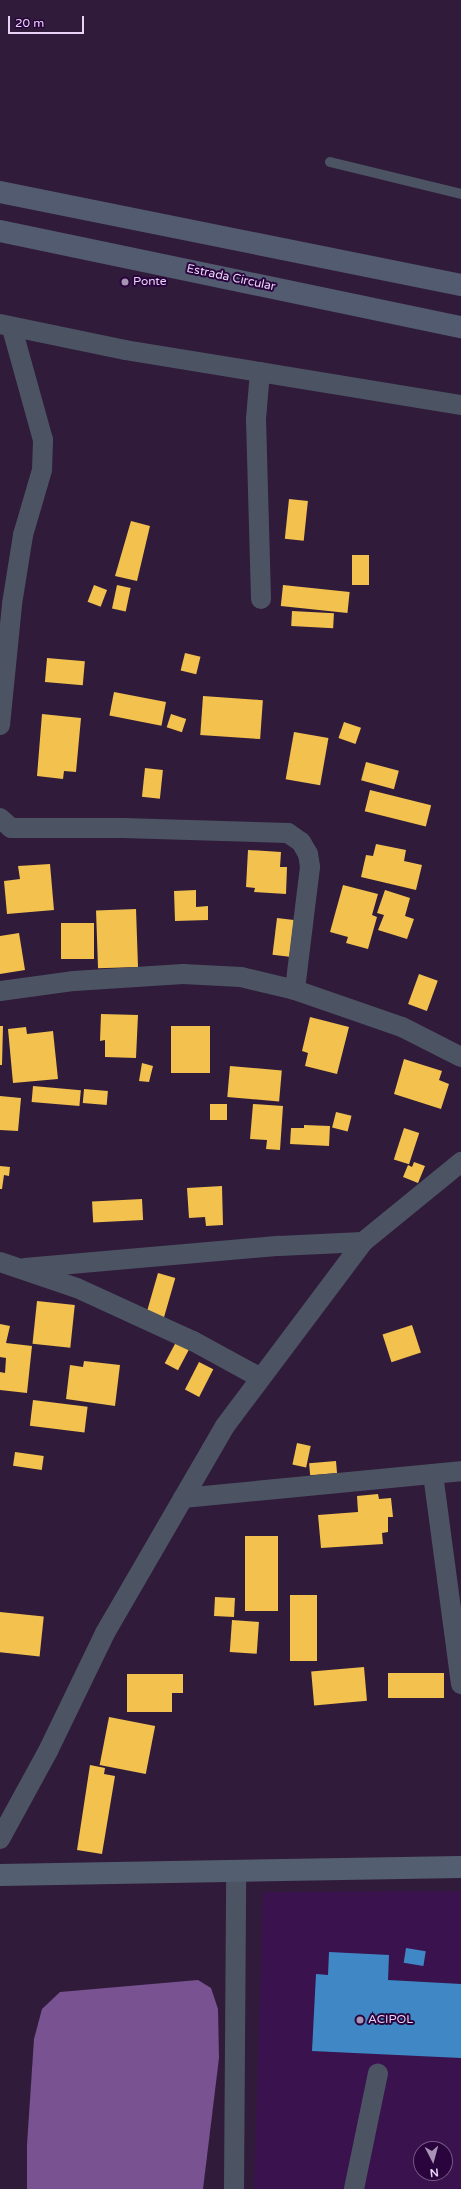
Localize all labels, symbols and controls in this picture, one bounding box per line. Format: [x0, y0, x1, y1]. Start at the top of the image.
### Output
scale bar [10, 8, 86, 34]
text: 20 m [15, 16, 44, 30]
street label: Estrada Circular [185, 262, 277, 294]
place label: Ponte [133, 275, 167, 289]
marker: Ponte [120, 277, 130, 287]
place label: ACIPOL [368, 2013, 413, 2027]
marker: ACIPOL [355, 2015, 365, 2025]
north arrow [413, 2141, 453, 2181]
text: N [429, 2166, 439, 2179]

